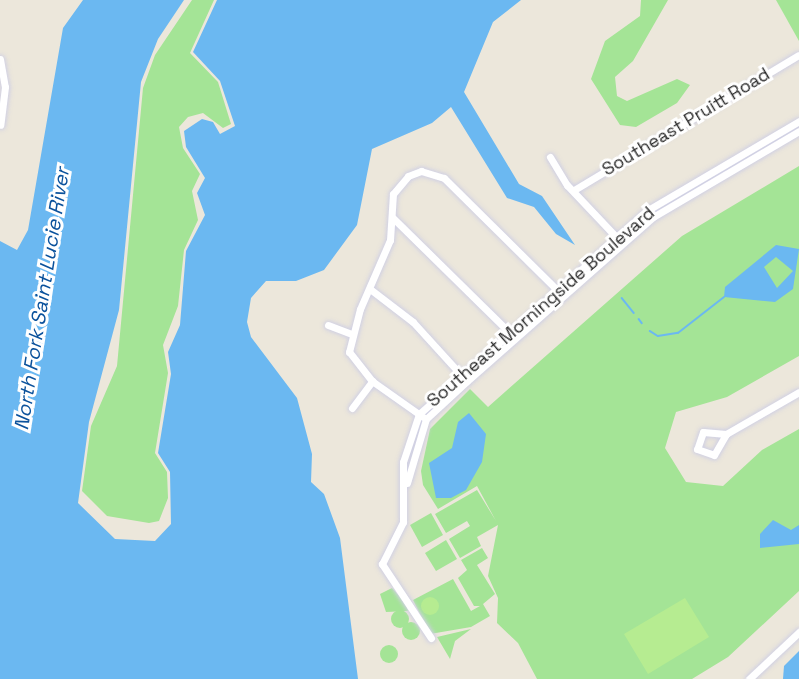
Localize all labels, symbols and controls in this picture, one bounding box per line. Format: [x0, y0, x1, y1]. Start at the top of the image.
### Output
street label: Southeast Pruitt Road [598, 63, 774, 181]
water label: North Fork Saint Lucie River [9, 166, 75, 432]
street label: Southeast Morningside Boulevard [423, 202, 659, 412]

